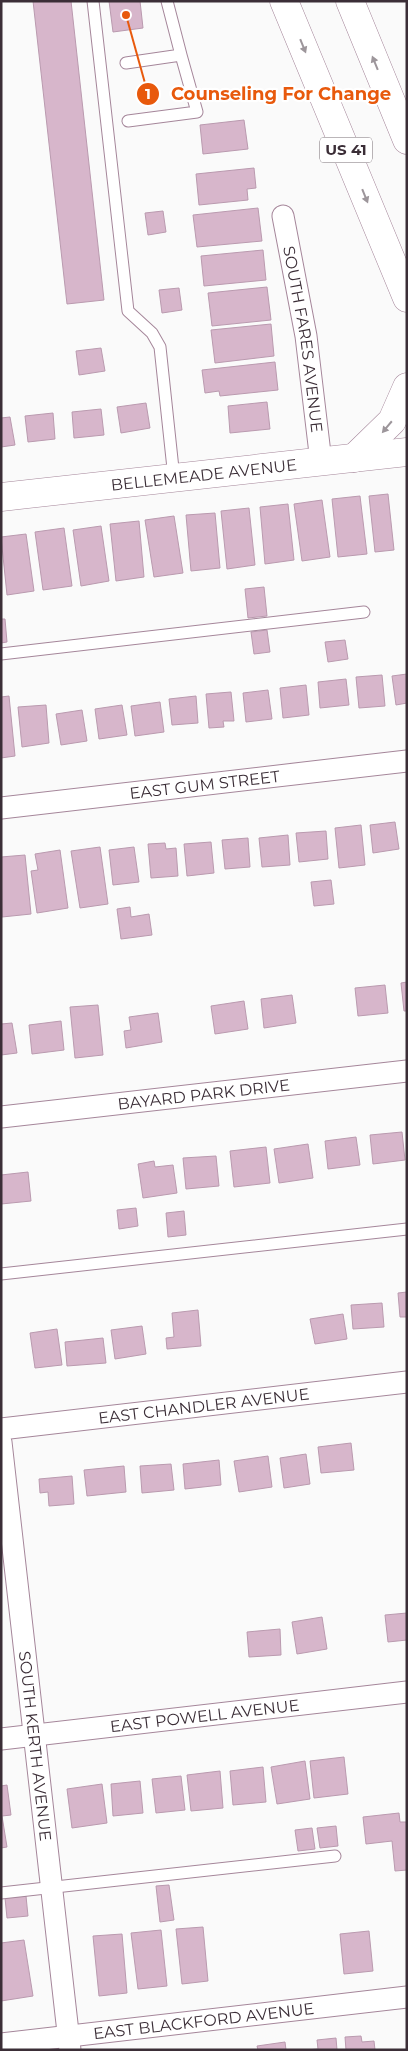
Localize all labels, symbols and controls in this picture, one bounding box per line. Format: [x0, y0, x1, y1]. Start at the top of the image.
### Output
one-way arrow [299, 39, 307, 53]
one-way arrow [371, 55, 379, 70]
callout: Counseling For Change [135, 77, 401, 110]
text: Counseling For Change [171, 83, 391, 105]
text: 1 [145, 84, 151, 103]
road number: US 41 [320, 138, 372, 162]
one-way arrow [362, 189, 369, 204]
street label: SOUTH FARES AVENUE [279, 244, 326, 434]
one-way arrow [381, 421, 392, 434]
street label: BELLEMEADE AVENUE [110, 455, 298, 495]
street label: EAST GUM STREET [129, 767, 282, 803]
street label: BAYARD PARK DRIVE [117, 1075, 291, 1114]
street label: EAST CHANDLER AVENUE [97, 1384, 310, 1428]
street label: SOUTH KERTH AVENUE [15, 1650, 55, 1842]
street label: EAST POWELL AVENUE [109, 1696, 300, 1736]
street label: EAST BLACKFORD AVENUE [92, 1999, 315, 2043]

